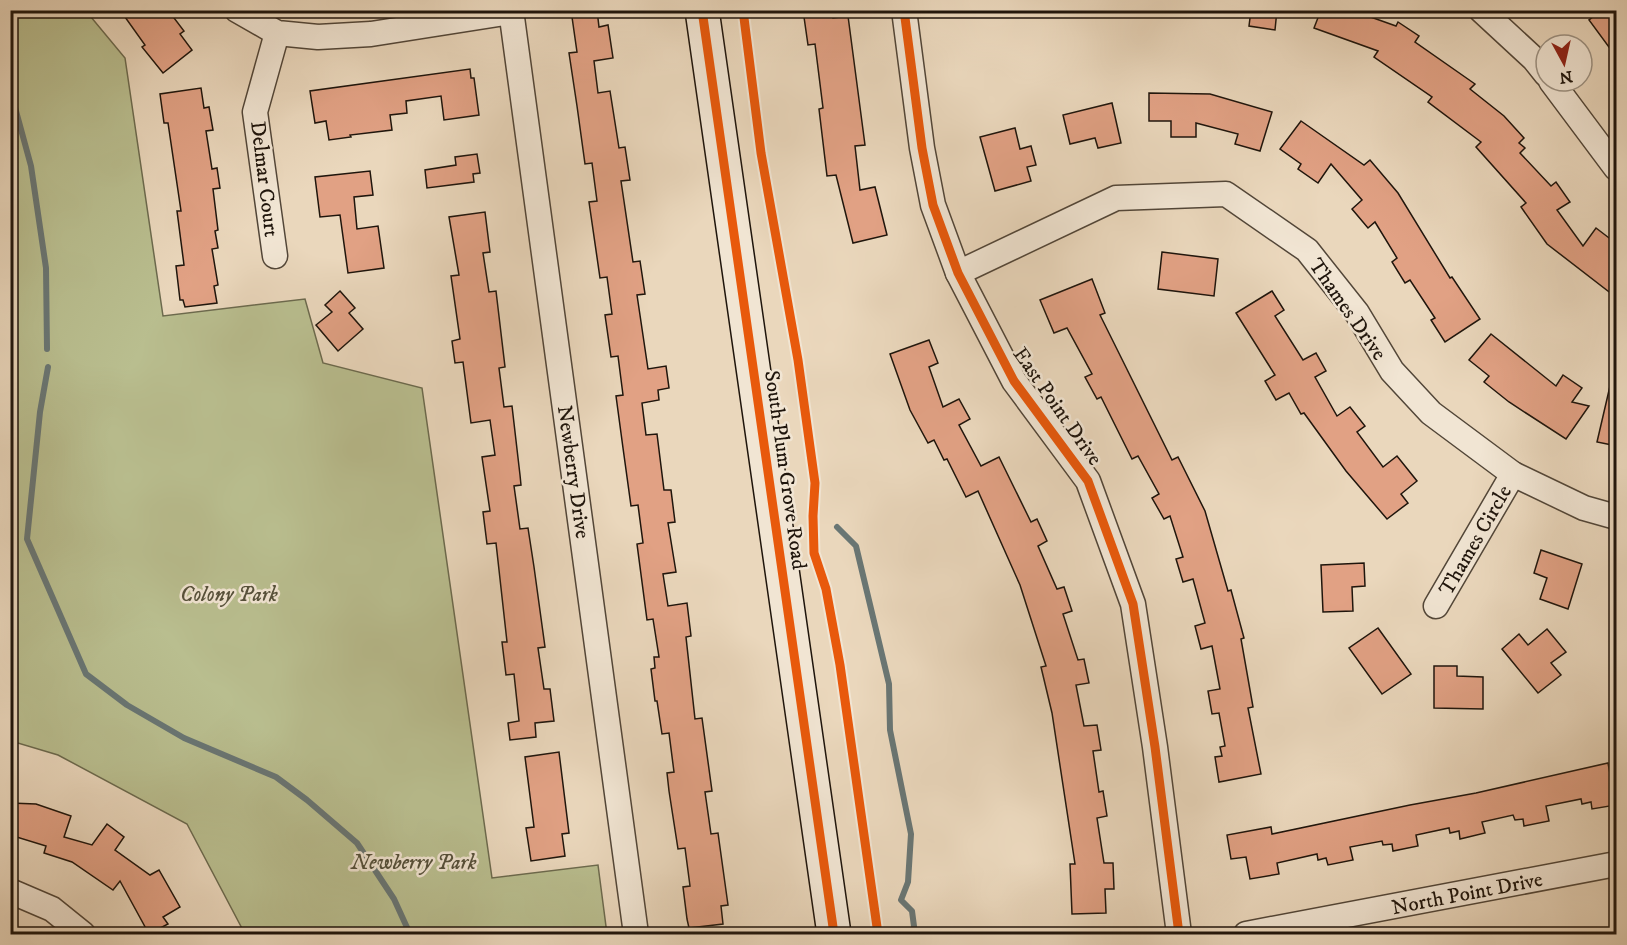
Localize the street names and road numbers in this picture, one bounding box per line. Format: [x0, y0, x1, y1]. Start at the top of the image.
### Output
street label: Delmar Court [244, 120, 284, 239]
street label: Thames Drive [1303, 254, 1392, 366]
street label: East Point Drive [1007, 342, 1108, 471]
street label: South Plum Grove Road [758, 369, 812, 572]
street label: Newberry Drive [551, 404, 595, 541]
street label: Thames Circle [1434, 481, 1518, 600]
street label: North Point Drive [1389, 867, 1545, 921]

